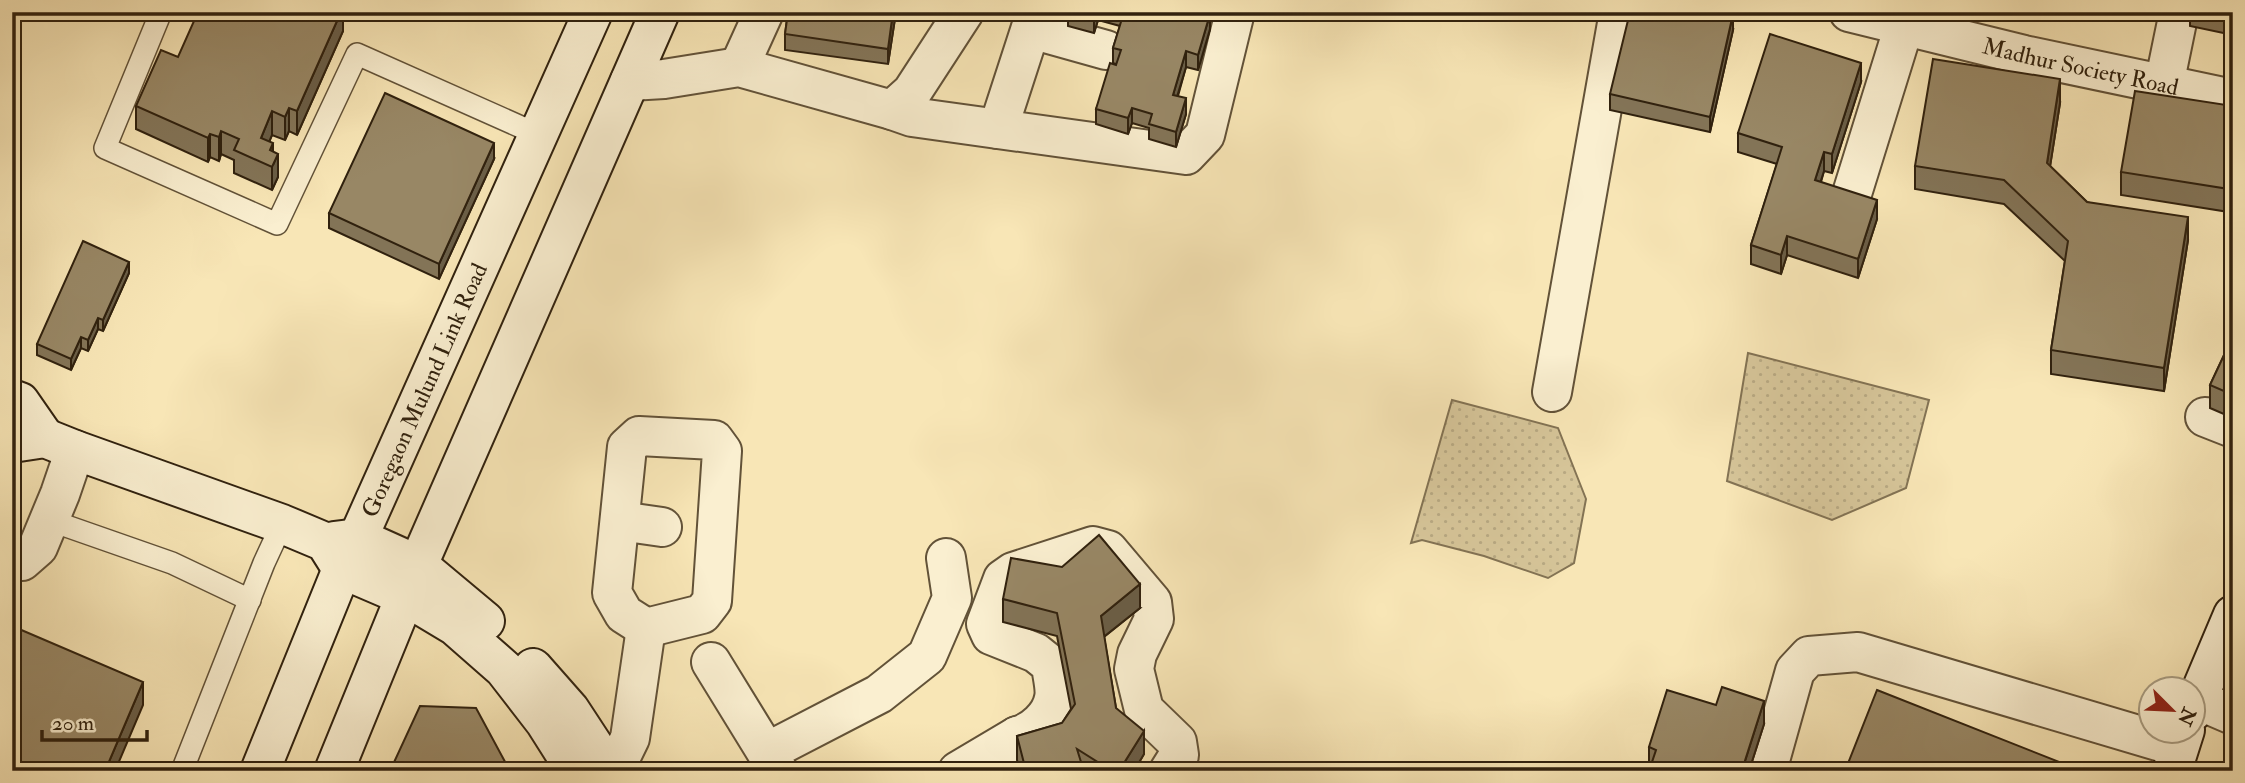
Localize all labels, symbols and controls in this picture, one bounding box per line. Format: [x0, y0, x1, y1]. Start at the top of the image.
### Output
street label: Madhur Society Road [1980, 31, 2181, 102]
street label: Goregaon Mulund Link Road [355, 258, 494, 522]
north arrow [2136, 674, 2206, 744]
scale bar [42, 699, 147, 743]
text: N [2172, 703, 2201, 730]
text: 20 m [52, 710, 94, 737]

